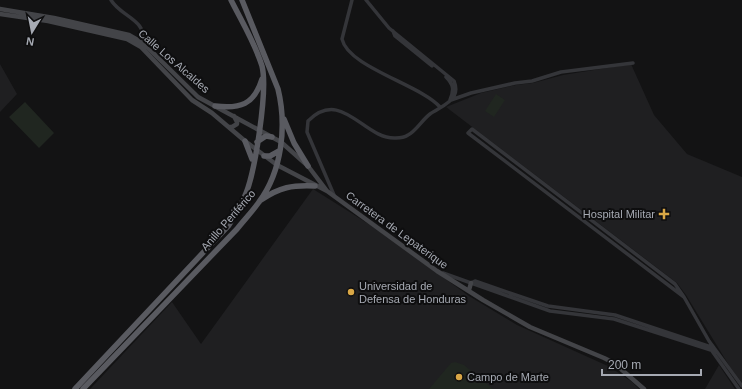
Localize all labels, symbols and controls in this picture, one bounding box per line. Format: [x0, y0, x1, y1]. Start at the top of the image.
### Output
north arrow [12, 12, 52, 52]
street label: Calle Los Alcaldes [136, 27, 212, 95]
text: N [25, 35, 35, 48]
street label: Anillo Periférico [198, 187, 258, 253]
street label: Carretera de Lepaterique [344, 189, 450, 271]
place label: Hospital Militar [583, 208, 655, 220]
marker: Hospital Militar [658, 208, 670, 220]
place label: Universidad de Defensa de Honduras [359, 280, 467, 305]
marker: Universidad de Defensa de Honduras [346, 287, 356, 297]
scale bar [602, 351, 701, 377]
text: 200 m [608, 358, 641, 372]
place label: Campo de Marte [467, 371, 549, 383]
marker: Campo de Marte [454, 372, 464, 382]

